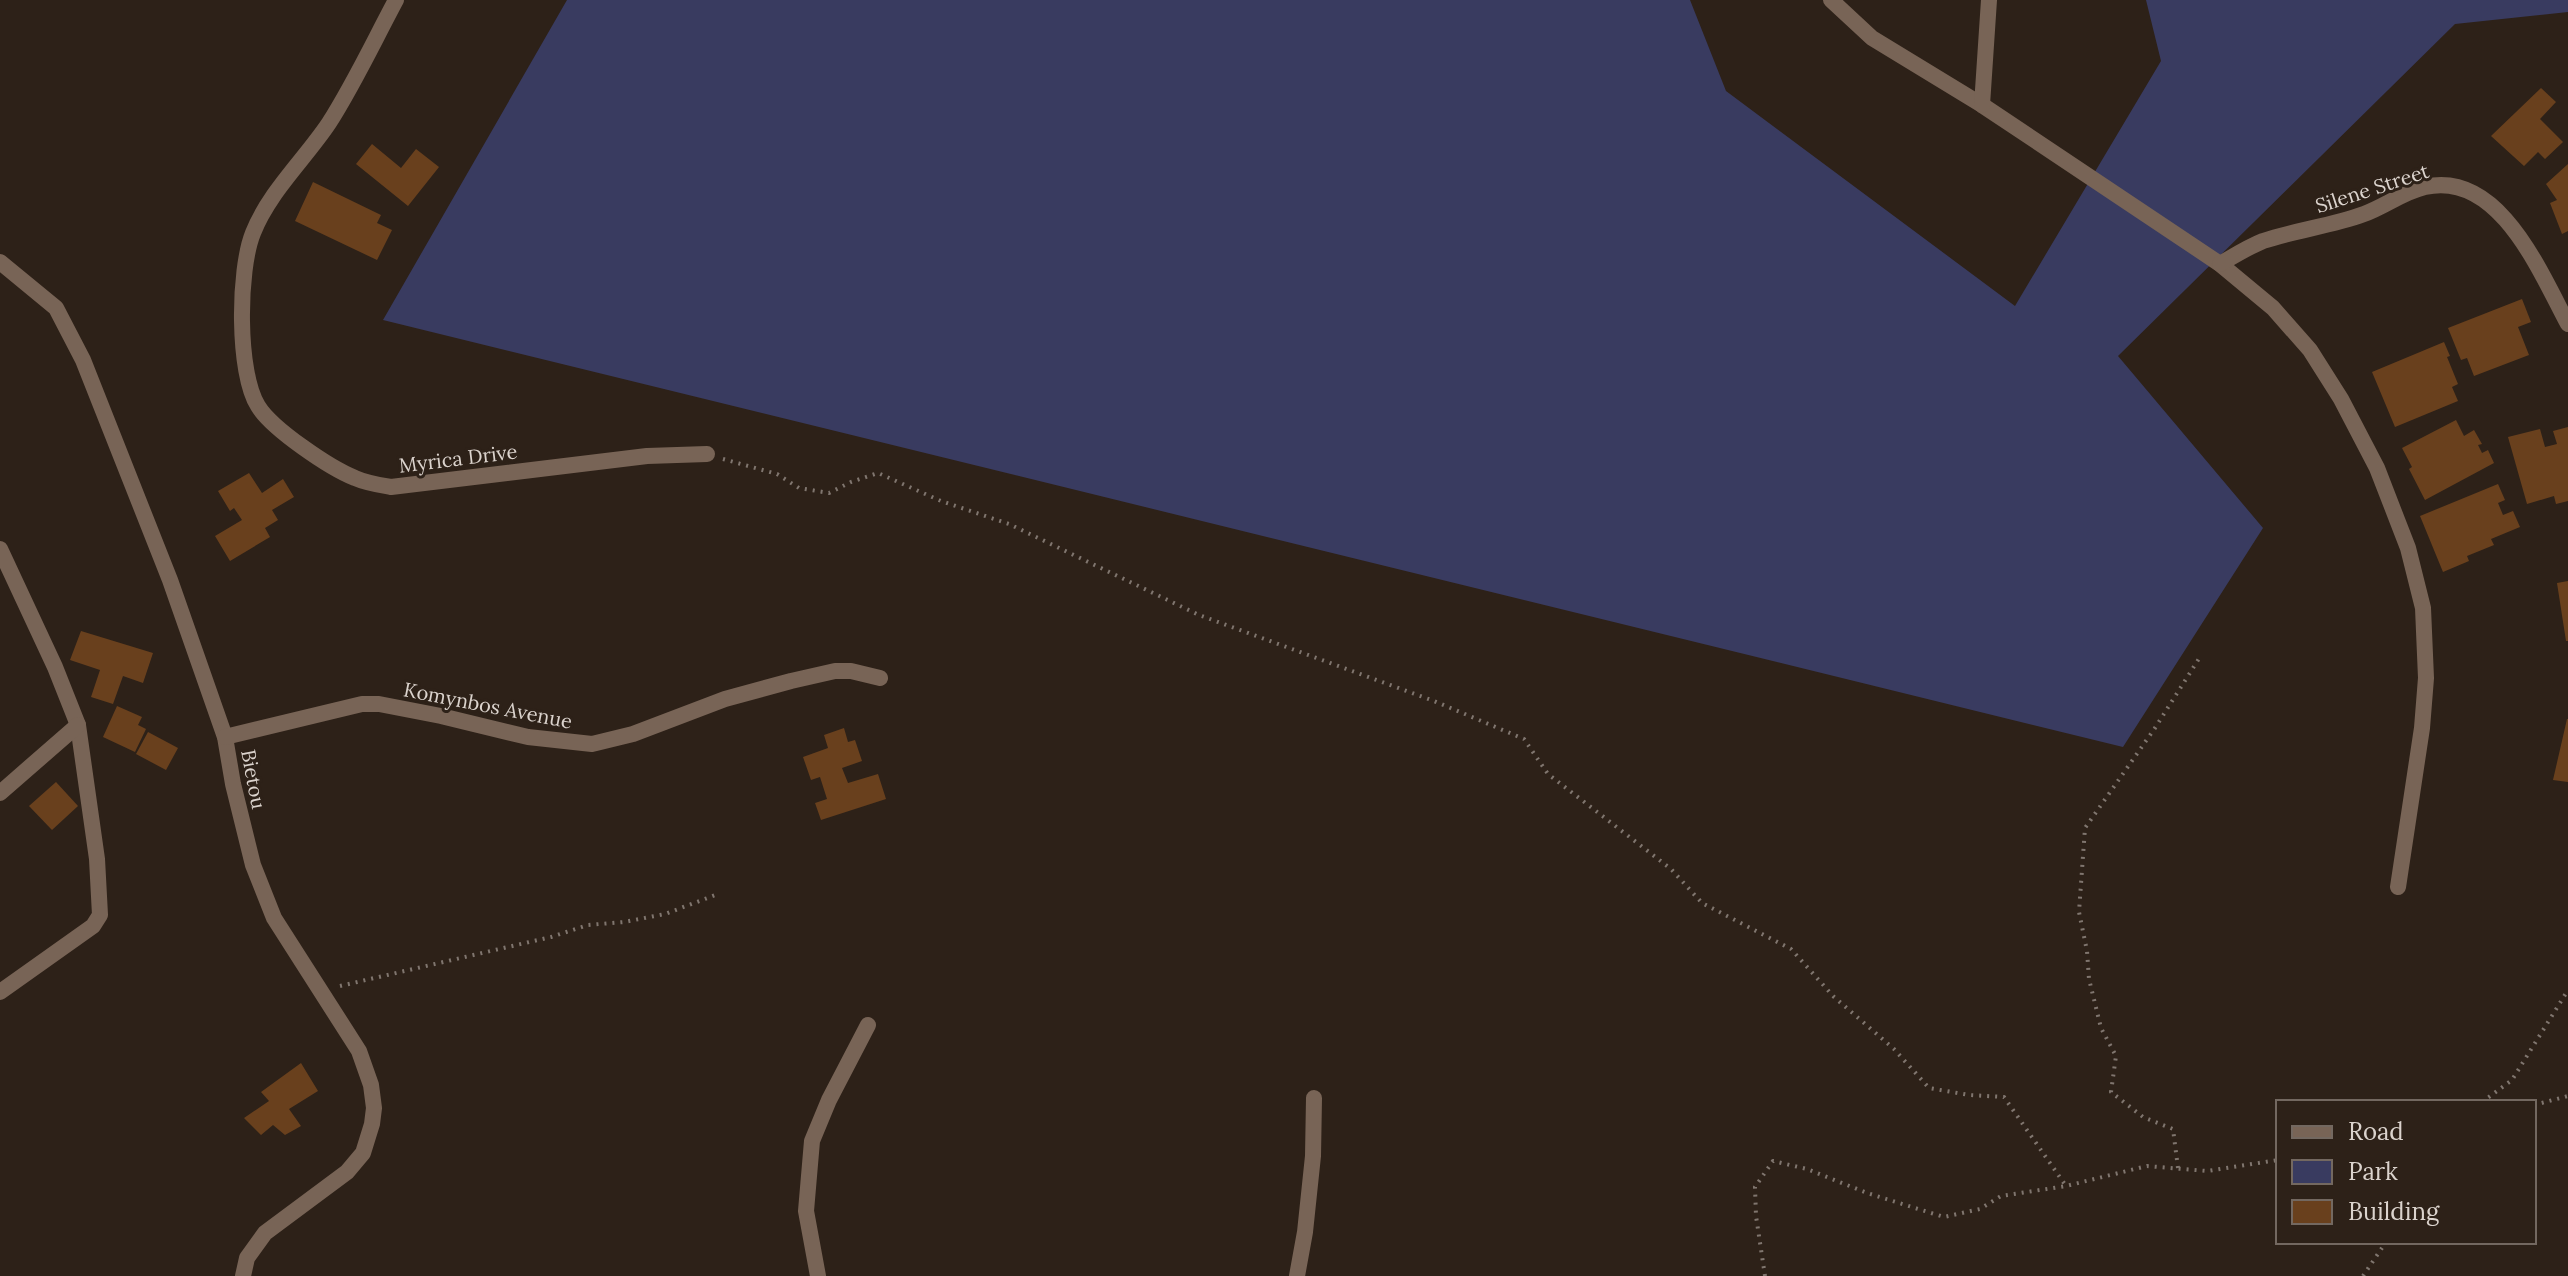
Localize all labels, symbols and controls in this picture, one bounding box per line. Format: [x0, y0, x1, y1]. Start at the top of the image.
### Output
street label: Silene Street [2312, 158, 2432, 218]
street label: Myrica Drive [397, 438, 519, 478]
street label: Komynbos Avenue [402, 676, 575, 734]
street label: Bietou [236, 747, 272, 811]
legend [2276, 1100, 2536, 1244]
text: Road [2348, 1116, 2404, 1147]
text: Park [2348, 1156, 2398, 1187]
text: Building [2348, 1196, 2440, 1227]

